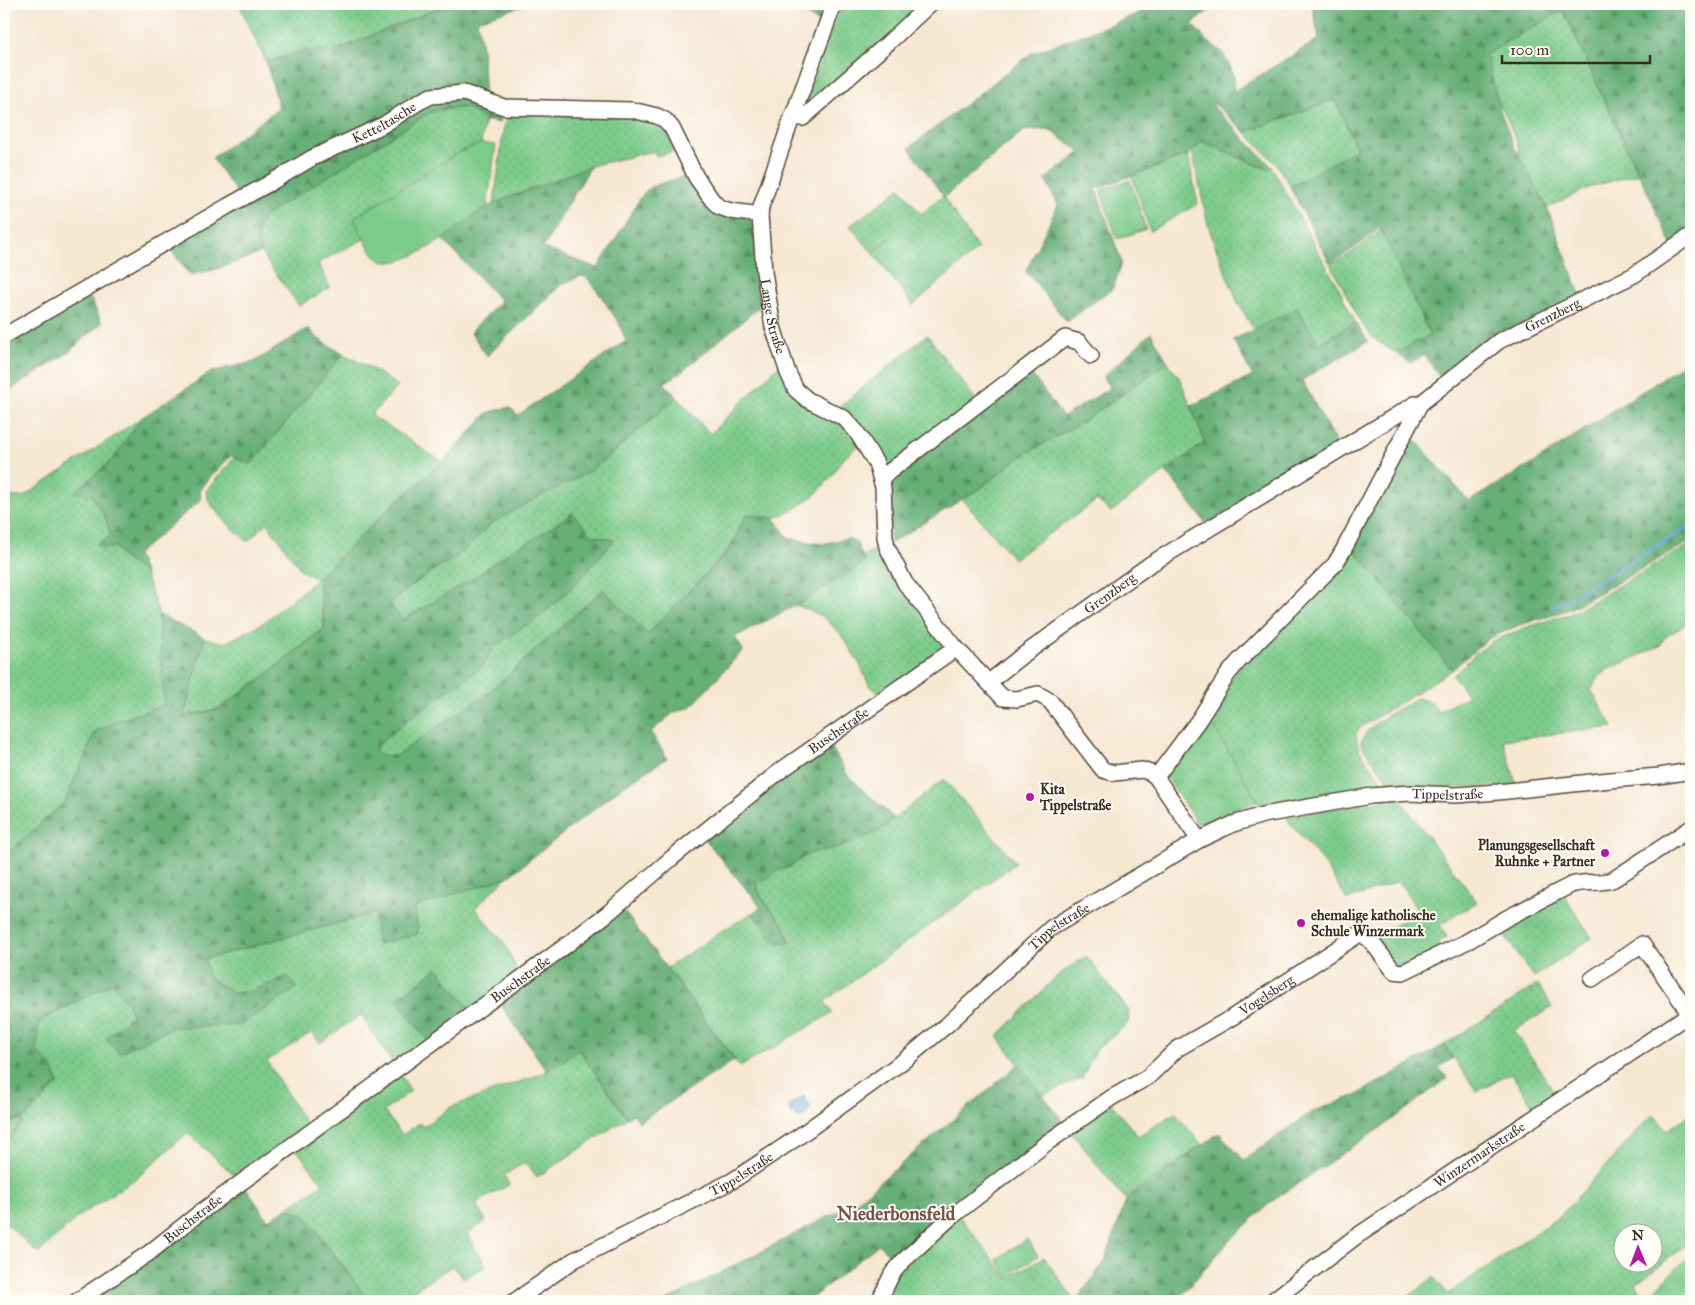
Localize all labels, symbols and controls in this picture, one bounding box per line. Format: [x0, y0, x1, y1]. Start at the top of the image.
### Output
scale bar [1502, 32, 1650, 64]
text: 100 m [1510, 41, 1550, 59]
street label: Ketteltasche [349, 98, 419, 147]
street label: Lange Straße [756, 277, 789, 356]
street label: Grenzberg [1522, 294, 1584, 336]
street label: Grenzberg [1081, 569, 1140, 618]
street label: Buschstraße [805, 704, 872, 758]
place label: Kita Tippelstraße [1039, 781, 1112, 815]
street label: Tippelstraße [1411, 785, 1484, 804]
marker: Kita Tippelstraße [1024, 791, 1036, 803]
place label: Planungsgesellschaft Ruhnke + Partner [1478, 837, 1596, 870]
marker: Planungsgesellschaft Ruhnke + Partner [1599, 847, 1611, 859]
street label: Tippelstraße [1025, 899, 1093, 954]
place label: ehemalige katholische Schule Winzermark [1311, 907, 1436, 940]
marker: ehemalige katholische Schule Winzermark [1295, 917, 1307, 929]
street label: Buschstraße [487, 952, 554, 1007]
street label: Vogelsberg [1235, 971, 1298, 1020]
street label: Winzermarkstraße [1431, 1118, 1528, 1191]
street label: Tippelstraße [707, 1148, 776, 1200]
street label: Buschstraße [160, 1191, 226, 1247]
district label: Niederbonsfeld [837, 1202, 956, 1225]
north arrow [1612, 1222, 1662, 1272]
text: N [1632, 1227, 1644, 1244]

